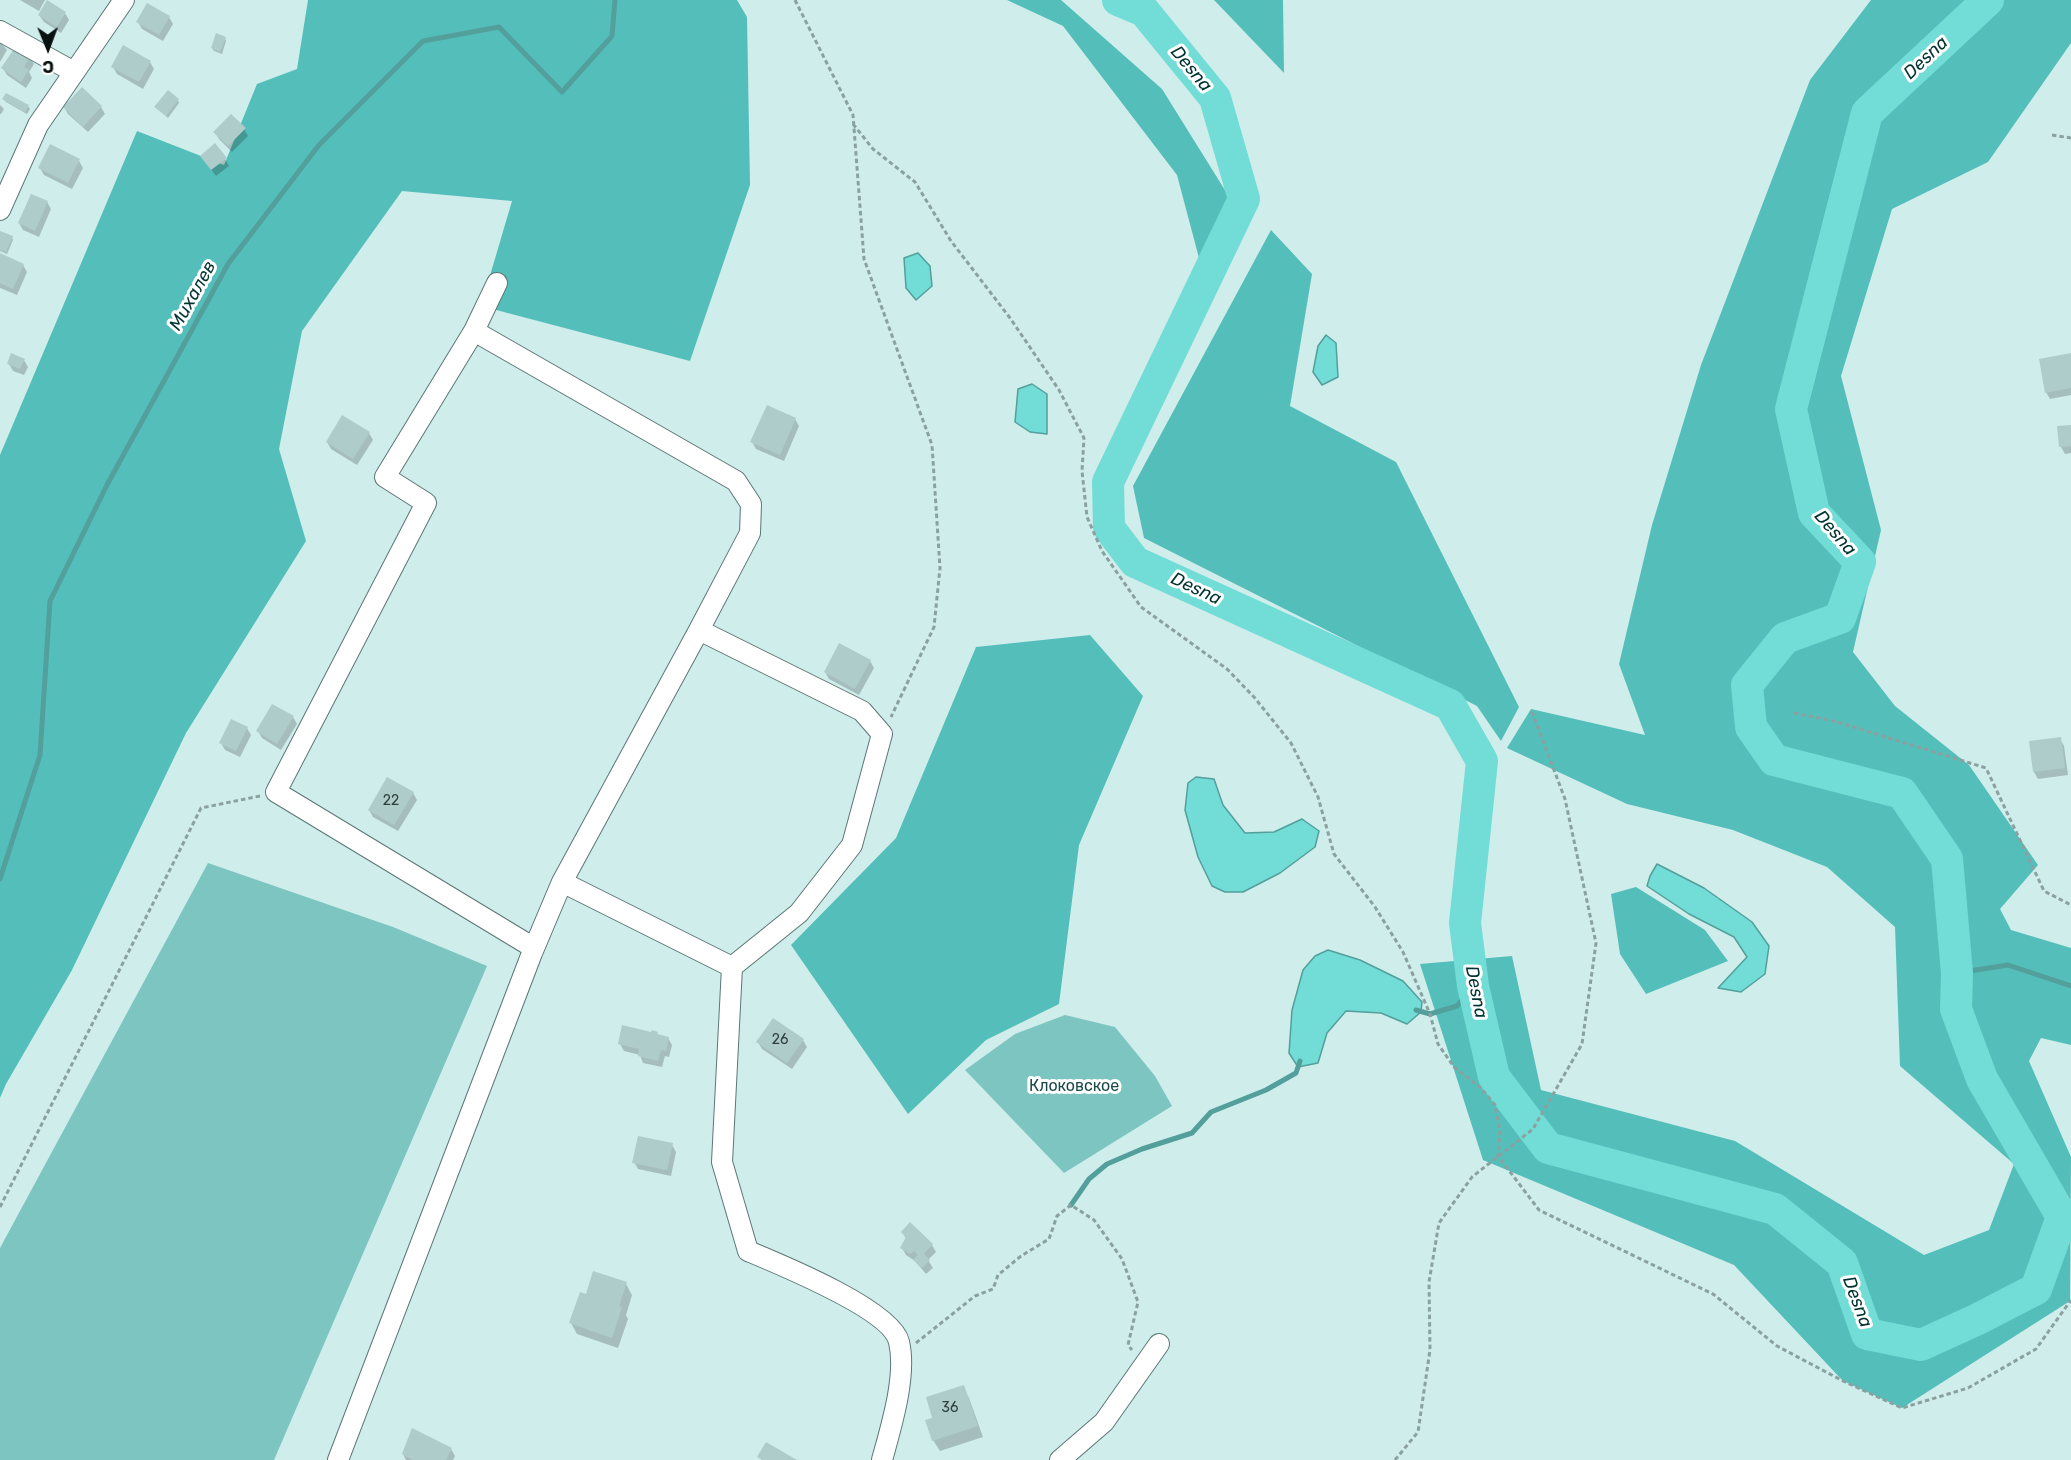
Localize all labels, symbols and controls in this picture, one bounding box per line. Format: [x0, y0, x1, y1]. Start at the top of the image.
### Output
north arrow [18, 18, 78, 78]
water label: Desna [1899, 32, 1953, 84]
water label: Desna [1166, 42, 1216, 96]
text: С [43, 57, 54, 76]
water label: Михалев [165, 258, 221, 334]
water label: Desna [1809, 506, 1861, 560]
water label: Desna [1167, 568, 1225, 610]
house number: 22 [383, 793, 399, 809]
water label: Desna [1460, 964, 1492, 1020]
house number: 26 [772, 1032, 788, 1048]
park label: Клоковское [1029, 1076, 1119, 1096]
water label: Desna [1837, 1273, 1877, 1331]
house number: 36 [942, 1400, 958, 1416]

